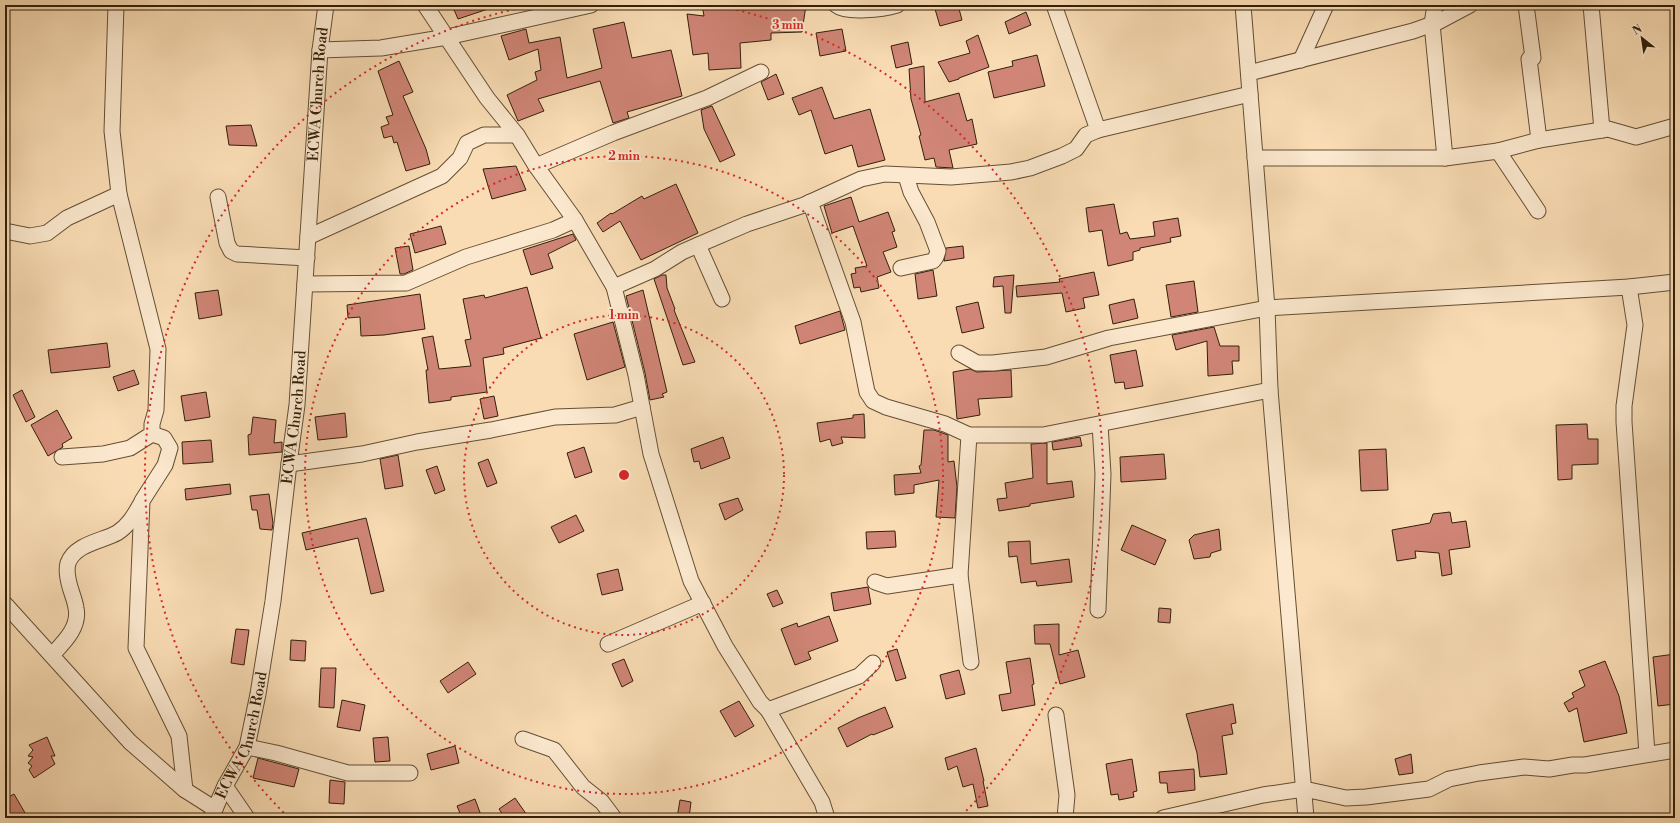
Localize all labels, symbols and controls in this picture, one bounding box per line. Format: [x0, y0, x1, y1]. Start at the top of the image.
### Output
text: 3 min [772, 18, 804, 33]
north arrow [1622, 18, 1662, 58]
text: N [1630, 22, 1645, 38]
street label: ECWA Church Road [304, 26, 333, 162]
text: 2 min [608, 149, 640, 164]
text: 1 min [609, 308, 640, 323]
street label: ECWA Church Road [278, 349, 311, 485]
centre of rings [617, 468, 631, 482]
street label: ECWA Church Road [211, 670, 272, 802]

